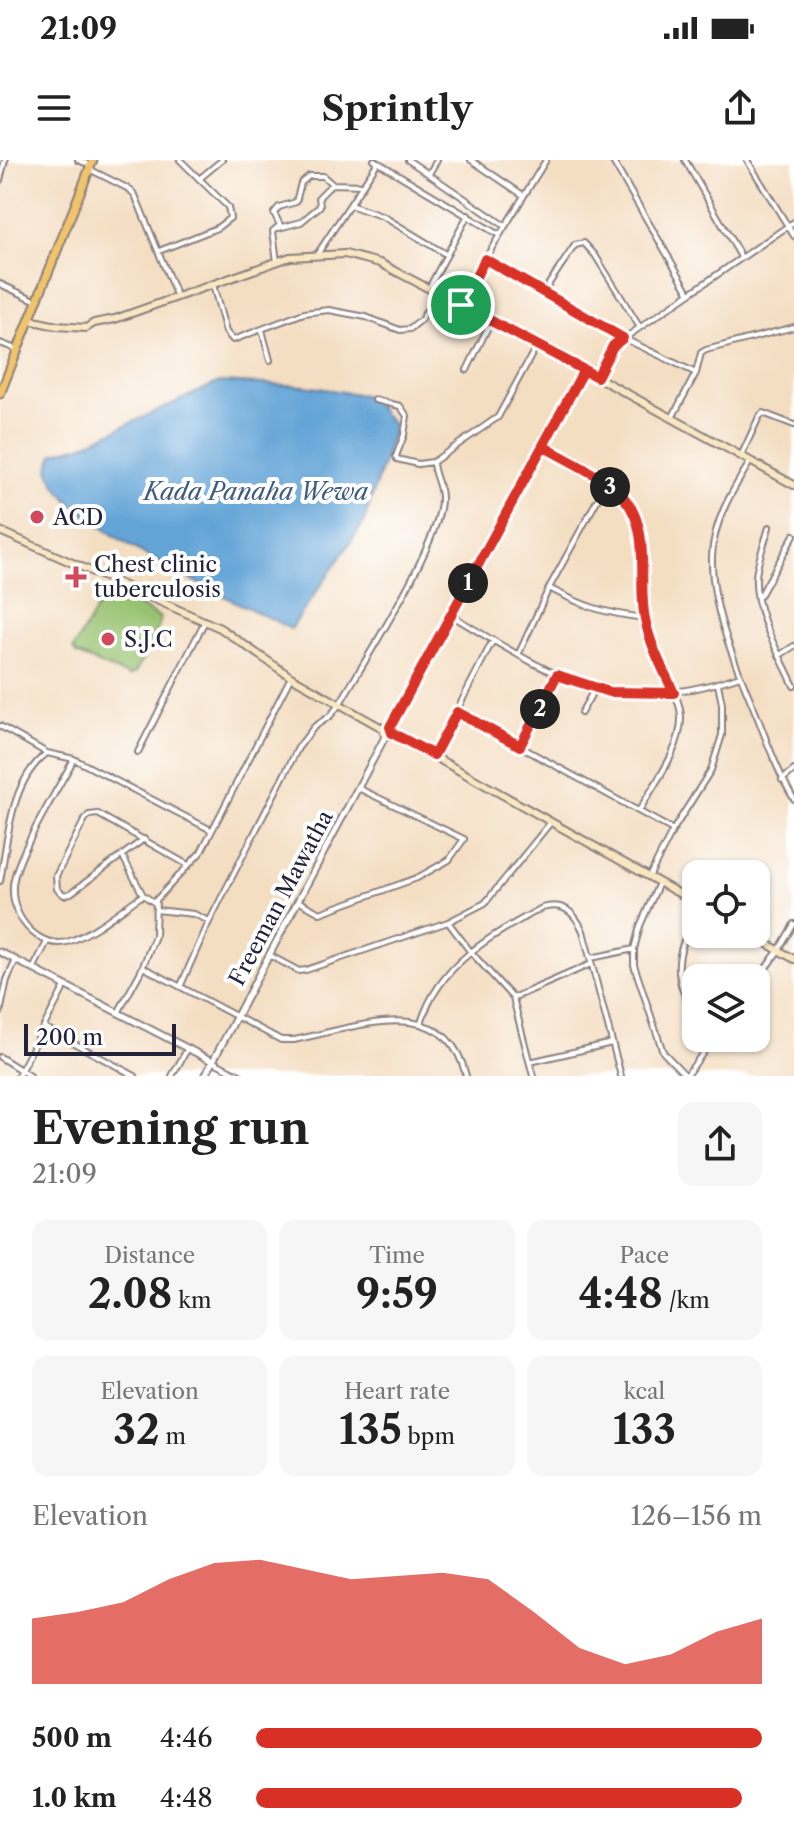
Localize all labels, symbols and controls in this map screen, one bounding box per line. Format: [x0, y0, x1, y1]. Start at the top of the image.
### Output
text: 21:09 [40, 10, 117, 47]
icon: menu [32, 86, 76, 130]
text: Sprintly [321, 86, 473, 130]
icon: share [718, 86, 762, 130]
pin [427, 271, 495, 339]
icon: arrive [439, 283, 483, 327]
pin: 3 [590, 467, 630, 507]
text: 3 [604, 473, 616, 500]
water label: Kada Panaha Wewa [142, 477, 368, 506]
place label: ACD [52, 504, 103, 531]
marker: ACD [28, 508, 46, 526]
place label: Chest clinic tuberculosis [94, 551, 221, 603]
pin: 1 [448, 563, 488, 603]
marker: Chest clinic tuberculosis [65, 566, 87, 588]
text: 1 [463, 569, 473, 596]
place label: S.J.C [124, 626, 173, 653]
marker: S.J.C [99, 630, 117, 648]
pin: 2 [520, 689, 560, 729]
text: 2 [534, 695, 547, 722]
street label: Freeman Mawatha [223, 805, 339, 990]
map controls [682, 860, 770, 1052]
button: locate [682, 860, 770, 948]
button: layers [682, 964, 770, 1052]
scale bar [24, 1020, 176, 1056]
text: 200 m [36, 1024, 103, 1051]
text: Evening run [32, 1101, 309, 1155]
button: share [678, 1102, 762, 1186]
text: 21:09 [32, 1158, 97, 1190]
text: Distance [104, 1242, 195, 1269]
text: Time [369, 1242, 425, 1269]
text: Pace [619, 1242, 669, 1269]
text: 2.08 [88, 1269, 172, 1318]
text: 9:59 [356, 1269, 438, 1318]
text: 4:48 [579, 1269, 663, 1318]
text: km [172, 1287, 211, 1314]
text: /km [663, 1287, 710, 1314]
text: Elevation [101, 1378, 199, 1405]
text: Heart rate [344, 1378, 450, 1405]
text: kcal [624, 1378, 665, 1405]
text: 32 [113, 1405, 160, 1454]
text: 135 [339, 1405, 402, 1454]
text: 133 [613, 1405, 676, 1454]
text: m [160, 1423, 186, 1450]
text: bpm [402, 1423, 455, 1450]
text: Elevation [32, 1500, 148, 1532]
text: 126–156 m [630, 1500, 762, 1532]
text: 500 m [32, 1722, 112, 1754]
text: 4:46 [160, 1722, 213, 1754]
text: 1.0 km [32, 1782, 117, 1814]
text: 4:48 [160, 1782, 213, 1814]

